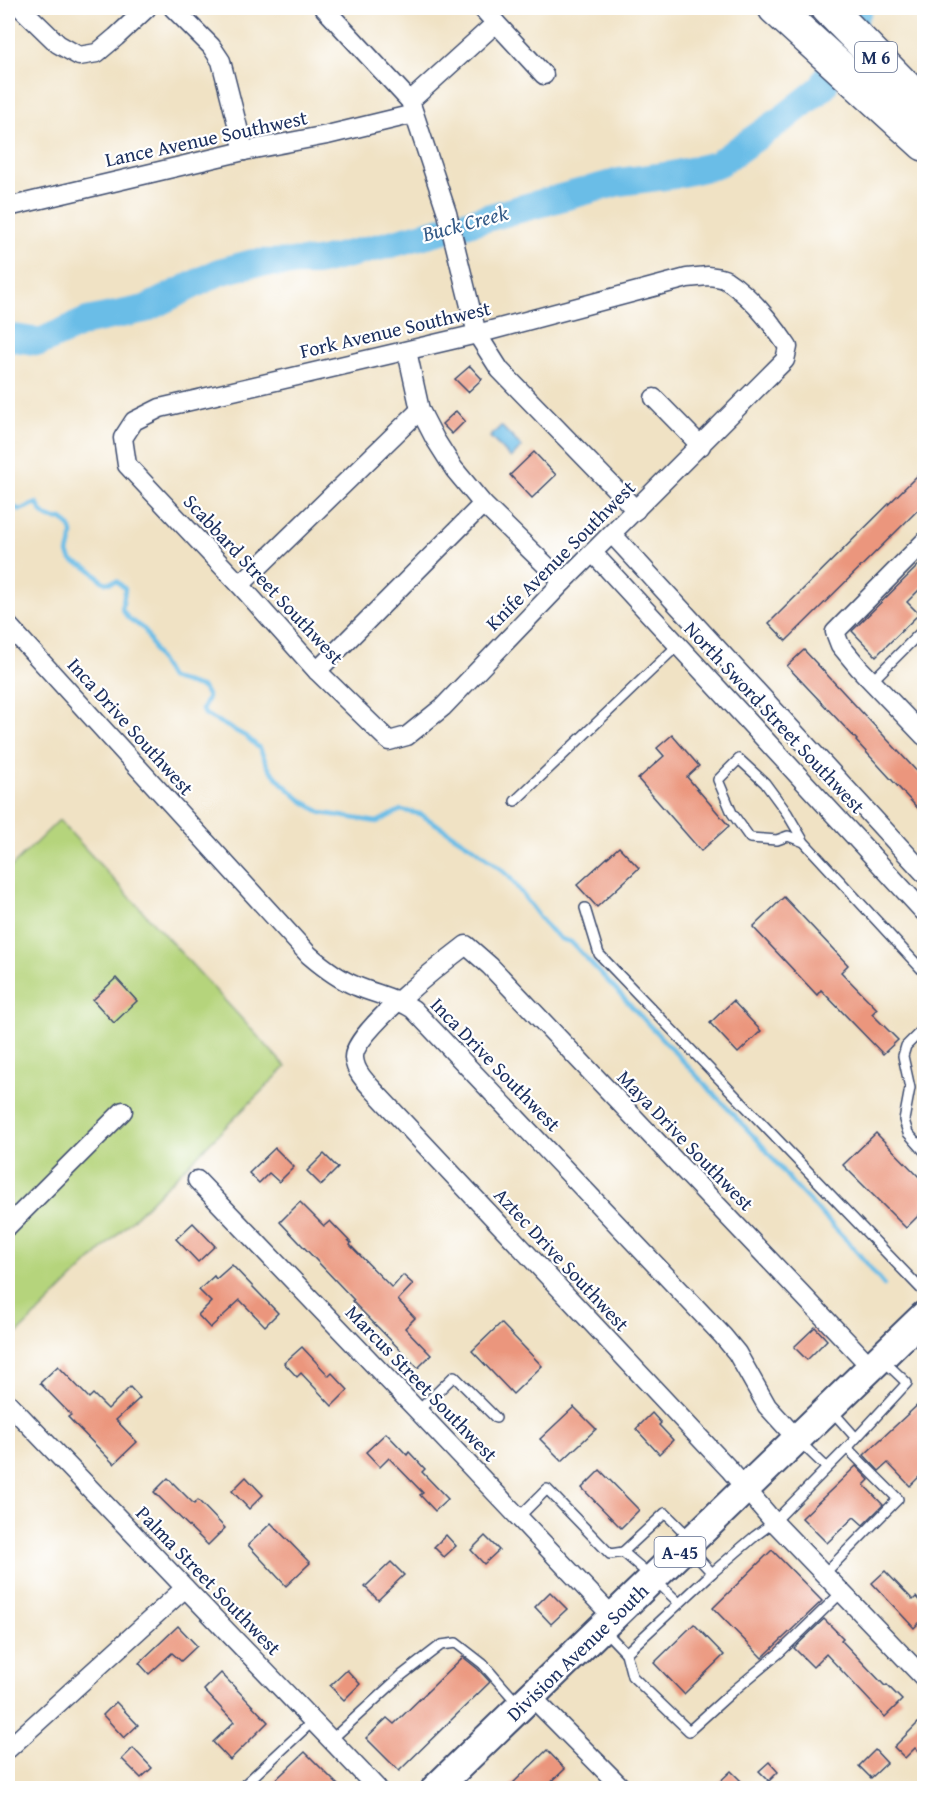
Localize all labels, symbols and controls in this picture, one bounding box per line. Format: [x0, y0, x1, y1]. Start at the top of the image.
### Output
road number: M 6 [855, 42, 897, 72]
street label: Lance Avenue Southwest [102, 102, 310, 174]
water label: Buck Creek [418, 197, 512, 250]
street label: Fork Avenue Southwest [297, 293, 493, 365]
street label: Knife Avenue Southwest [478, 473, 642, 637]
street label: Scabbard Street Southwest [177, 487, 351, 671]
street label: North Sword Street Southwest [678, 614, 872, 820]
street label: Inca Drive Southwest [61, 651, 201, 801]
street label: Inca Drive Southwest [424, 990, 568, 1138]
street label: Maya Drive Southwest [611, 1063, 761, 1217]
street label: Aztec Drive Southwest [488, 1181, 636, 1337]
street label: Marcus Street Southwest [339, 1298, 505, 1468]
street label: Palma Street Southwest [130, 1499, 288, 1661]
road number: A-45 [654, 1537, 706, 1567]
street label: Division Avenue South [499, 1576, 655, 1728]

